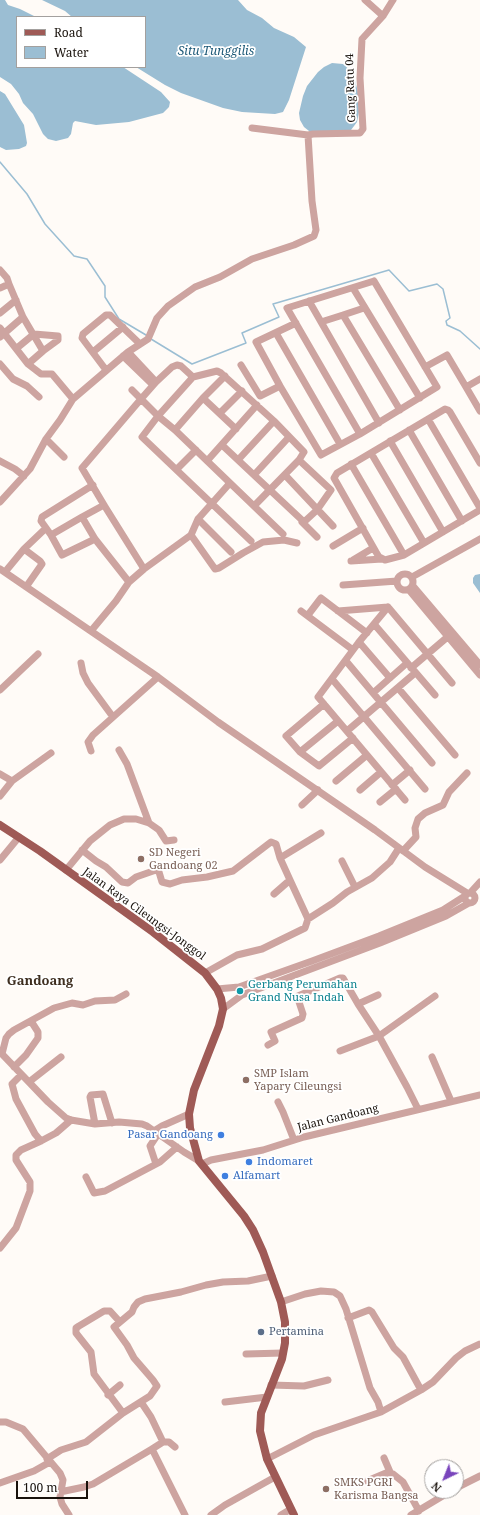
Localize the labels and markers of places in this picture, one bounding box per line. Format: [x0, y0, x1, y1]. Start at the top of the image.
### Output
place label: SD Negeri Gandoang 02 [149, 846, 218, 872]
marker: SD Negeri Gandoang 02 [136, 854, 146, 864]
place label: Gerbang Perumahan Grand Nusa Indah [248, 978, 357, 1004]
marker: Gerbang Perumahan Grand Nusa Indah [235, 986, 245, 996]
place label: SMP Islam Yapary Cileungsi [254, 1067, 342, 1093]
marker: SMP Islam Yapary Cileungsi [241, 1075, 251, 1085]
place label: Pasar Gandoang [128, 1128, 213, 1142]
marker: Pasar Gandoang [216, 1130, 226, 1140]
place label: Indomaret [257, 1155, 313, 1169]
marker: Indomaret [244, 1157, 254, 1167]
place label: Alfamart [233, 1169, 280, 1183]
marker: Alfamart [220, 1171, 230, 1181]
place label: Pertamina [269, 1325, 324, 1339]
marker: Pertamina [256, 1327, 266, 1337]
place label: SMKS PGRI Karisma Bangsa [334, 1476, 419, 1502]
marker: SMKS PGRI Karisma Bangsa [321, 1484, 331, 1494]

